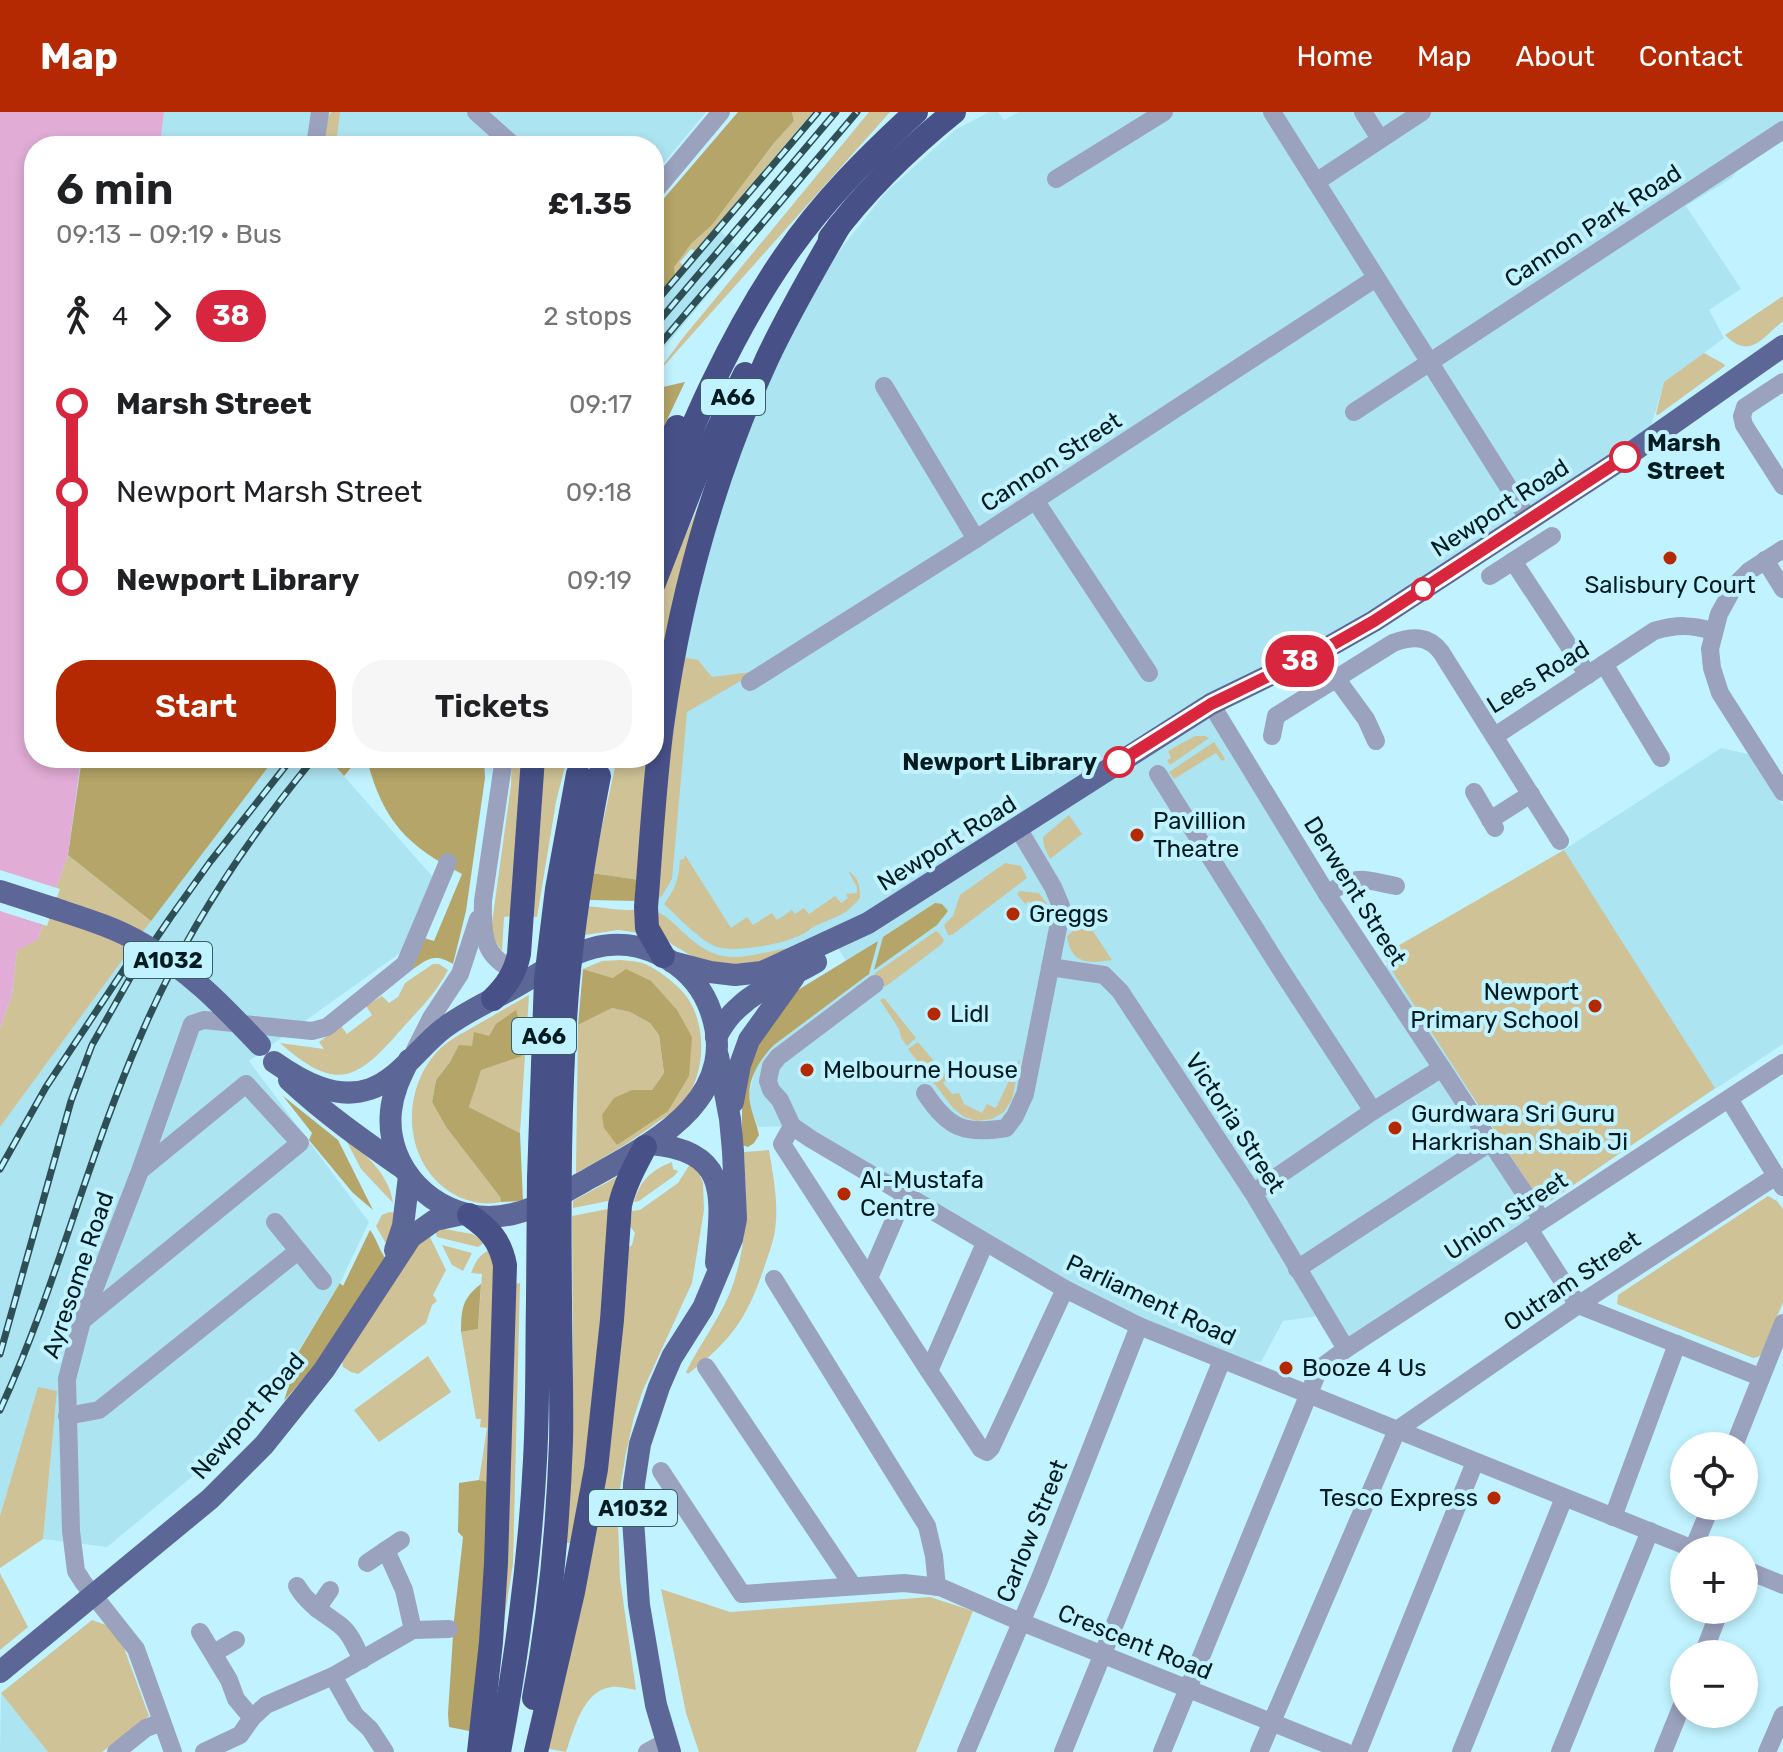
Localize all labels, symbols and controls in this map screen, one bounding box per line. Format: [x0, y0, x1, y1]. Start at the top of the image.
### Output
text: Map [40, 33, 118, 79]
text: Home [1296, 40, 1373, 73]
text: Map [1417, 40, 1471, 73]
text: About [1515, 40, 1595, 73]
text: Contact [1639, 40, 1743, 73]
street label: Cannon Park Road [1499, 158, 1687, 294]
text: 6 min [56, 163, 174, 215]
text: £1.35 [548, 186, 632, 222]
text: 09:13 – 09:19 · Bus [56, 219, 282, 250]
icon: walk [56, 294, 100, 338]
icon: forward [140, 294, 184, 338]
text: 38 [212, 299, 250, 332]
text: 4 [112, 301, 128, 332]
text: 2 stops [543, 301, 632, 332]
road number: A66 [701, 379, 765, 415]
text: Marsh Street [116, 386, 312, 422]
text: 09:17 [569, 389, 632, 420]
street label: Cannon Street [975, 406, 1127, 518]
place label: Marsh Street [1647, 429, 1725, 485]
marker: Marsh Street [1610, 442, 1640, 472]
street label: Newport Road [1426, 453, 1574, 563]
text: Newport Marsh Street [116, 474, 422, 510]
text: 09:18 [566, 477, 632, 508]
marker: Salisbury Court [1661, 549, 1679, 567]
text: Newport Library [116, 562, 359, 598]
text: 09:19 [567, 565, 632, 596]
place label: Salisbury Court [1584, 571, 1756, 599]
unlabelled marker [1412, 578, 1434, 600]
line badge: 38 [1264, 635, 1336, 687]
street label: Lees Road [1482, 635, 1594, 719]
text: 38 [1281, 644, 1319, 677]
button: Start [56, 660, 336, 752]
button: Tickets [352, 660, 632, 752]
marker: Newport Library [1104, 747, 1134, 777]
place label: Newport Library [902, 748, 1097, 776]
street label: Newport Road [872, 789, 1022, 897]
place label: Pavillion Theatre [1153, 807, 1246, 863]
street label: Derwent Street [1298, 811, 1412, 971]
marker: Pavillion Theatre [1128, 826, 1146, 844]
place label: Greggs [1029, 900, 1109, 928]
marker: Greggs [1004, 905, 1022, 923]
road number: A1032 [124, 942, 212, 978]
place label: Newport Primary School [1410, 978, 1579, 1034]
marker: Newport Primary School [1586, 997, 1604, 1015]
place label: Lidl [950, 1000, 989, 1028]
marker: Lidl [925, 1005, 943, 1023]
road number: A66 [512, 1018, 576, 1054]
street label: Victoria Street [1179, 1048, 1291, 1198]
place label: Melbourne House [823, 1056, 1018, 1084]
marker: Melbourne House [798, 1061, 816, 1079]
place label: Gurdwara Sri Guru Harkrishan Shaib Ji [1411, 1100, 1628, 1156]
marker: Gurdwara Sri Guru Harkrishan Shaib Ji [1386, 1119, 1404, 1137]
place label: Al-Mustafa Centre [860, 1166, 984, 1222]
street label: Union Street [1439, 1166, 1573, 1266]
marker: Al-Mustafa Centre [835, 1185, 853, 1203]
street label: Ayresome Road [36, 1188, 120, 1362]
street label: Outram Street [1498, 1225, 1646, 1337]
street label: Parliament Road [1062, 1248, 1240, 1352]
street label: Newport Road [185, 1347, 311, 1485]
place label: Booze 4 Us [1302, 1354, 1427, 1382]
marker: Booze 4 Us [1277, 1359, 1295, 1377]
map controls [1670, 1432, 1758, 1728]
button: locate [1670, 1432, 1758, 1520]
street label: Carlow Street [991, 1455, 1073, 1607]
place label: Tesco Express [1319, 1484, 1478, 1512]
marker: Tesco Express [1485, 1489, 1503, 1507]
road number: A1032 [589, 1490, 677, 1526]
button: + [1670, 1536, 1758, 1624]
street label: Crescent Road [1054, 1598, 1216, 1686]
button: − [1670, 1640, 1758, 1728]

